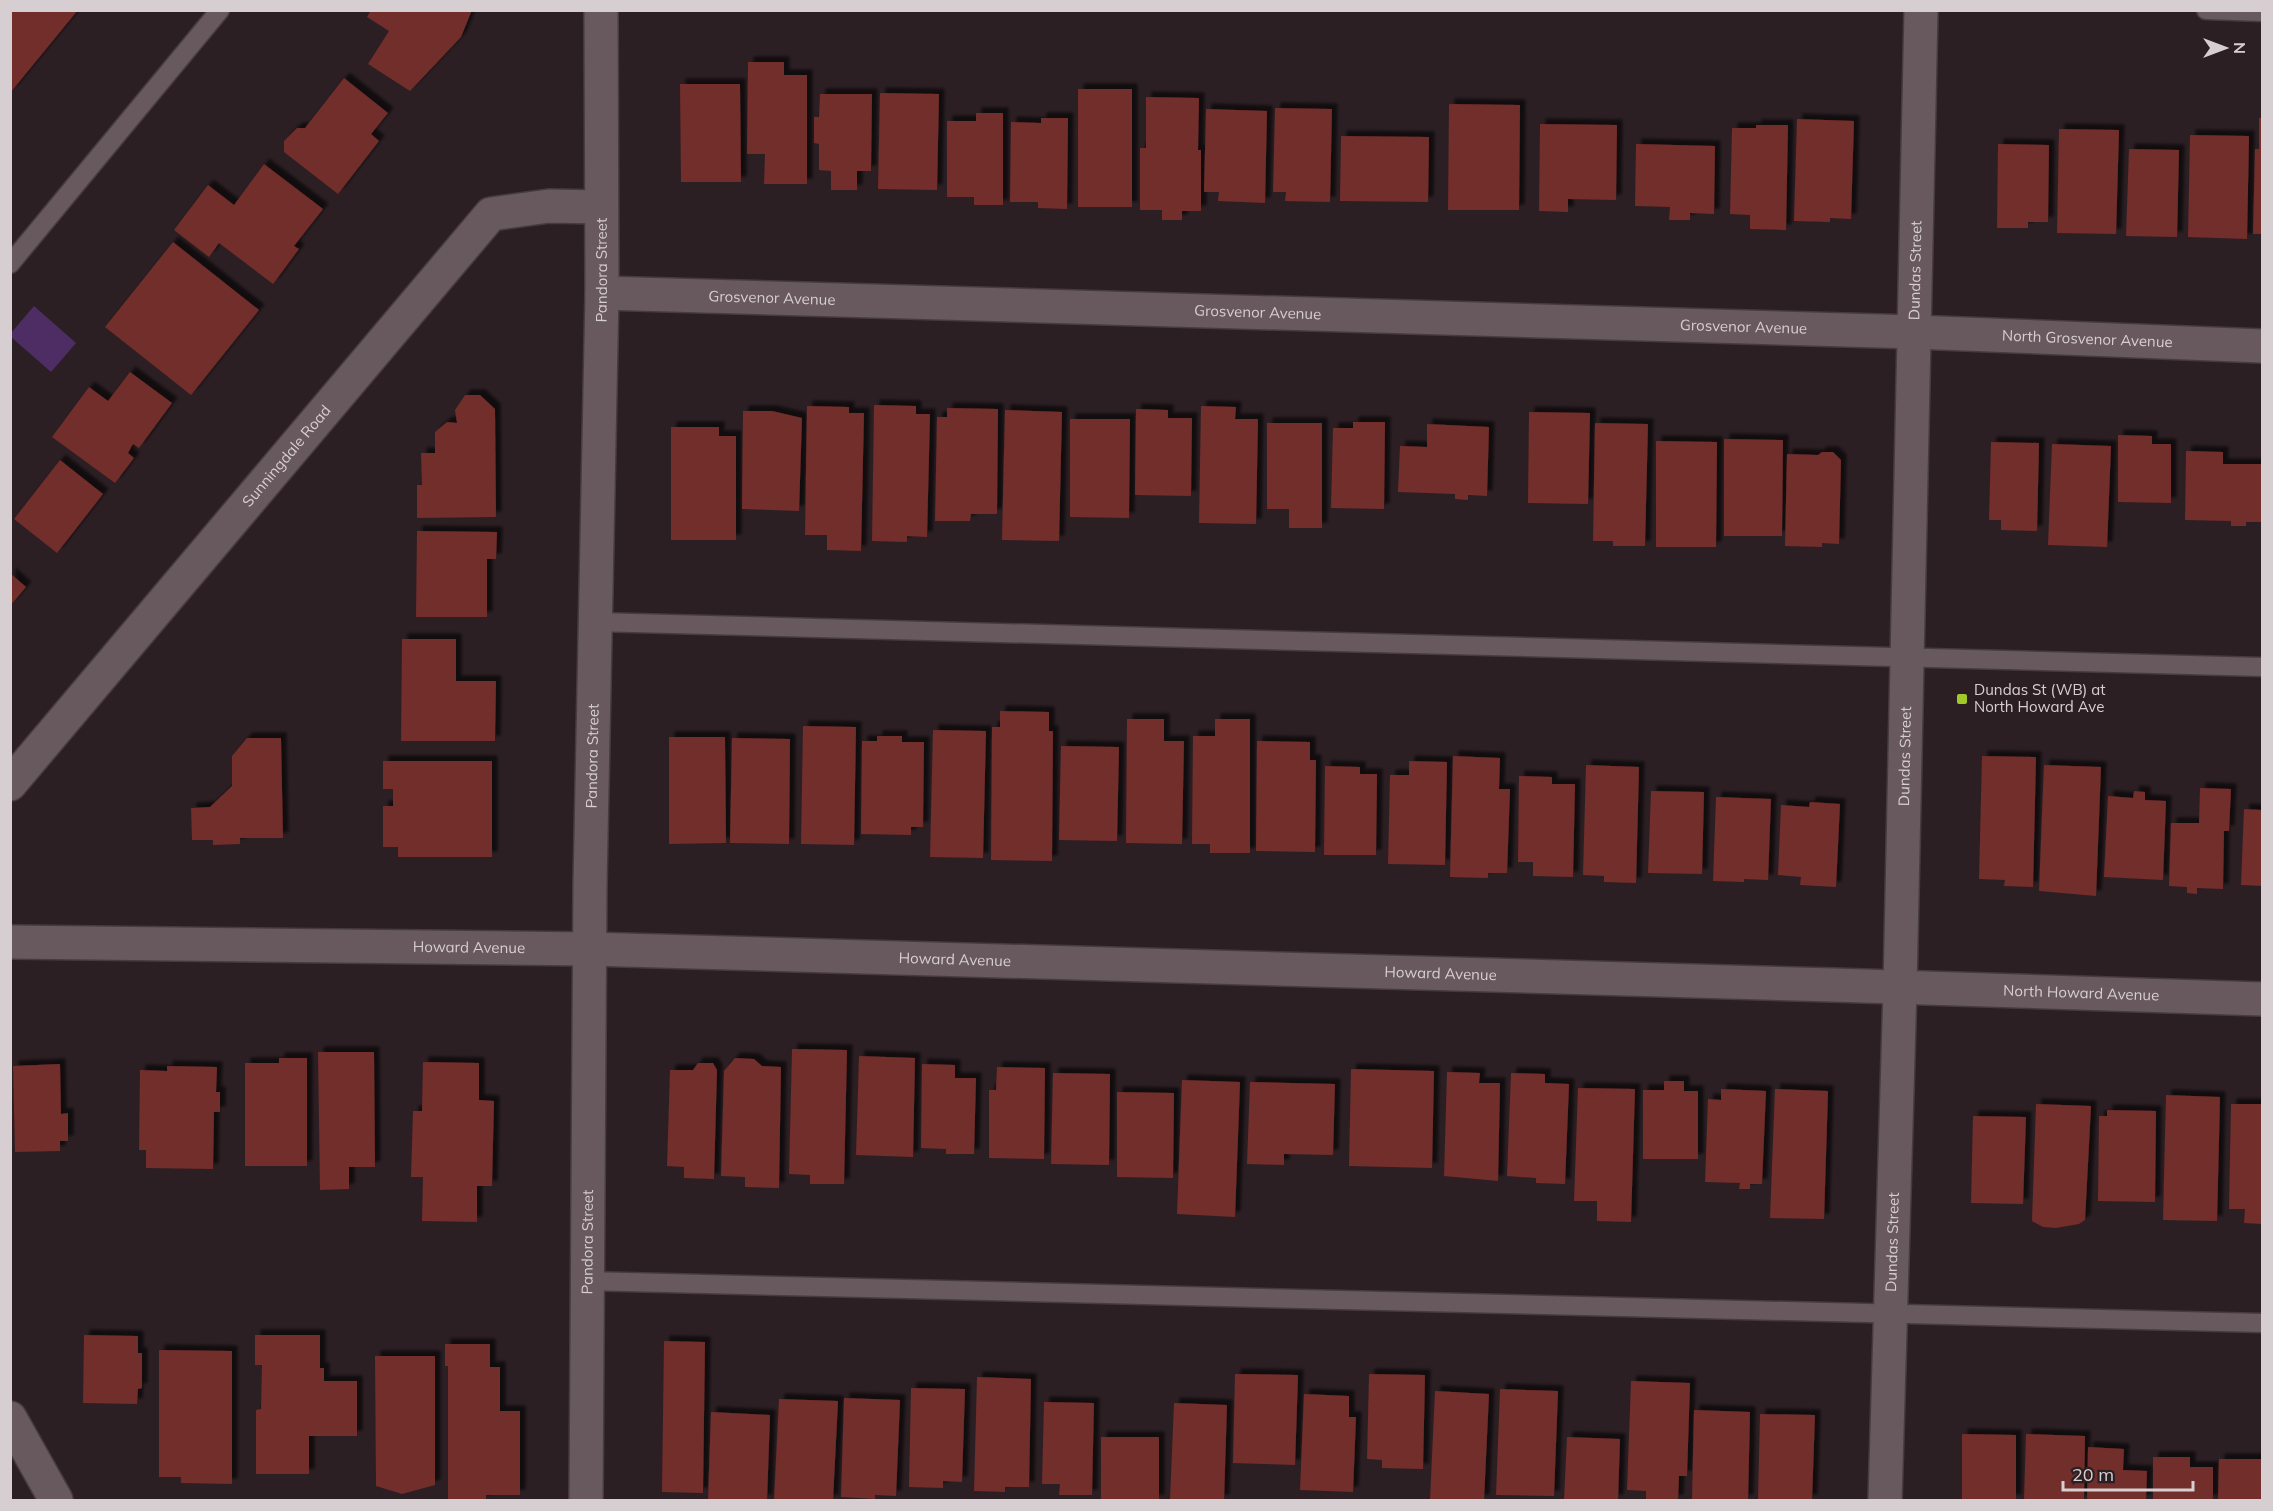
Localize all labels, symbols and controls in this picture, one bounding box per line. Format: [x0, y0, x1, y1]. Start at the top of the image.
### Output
north arrow [2195, 18, 2255, 78]
text: N [2230, 42, 2250, 54]
street label: Pandora Street [591, 218, 611, 323]
street label: Dundas Street [1904, 220, 1925, 320]
street label: Grosvenor Avenue [708, 286, 836, 309]
street label: Grosvenor Avenue [1194, 301, 1322, 323]
street label: Grosvenor Avenue [1680, 315, 1807, 338]
street label: North Grosvenor Avenue [2002, 326, 2173, 351]
street label: Sunningdale Road [238, 401, 335, 511]
place label: Dundas St (WB) at North Howard Ave [1974, 680, 2106, 716]
marker: Dundas St (WB) at North Howard Ave [1955, 692, 1969, 706]
street label: Pandora Street [582, 704, 603, 809]
street label: Dundas Street [1894, 706, 1915, 806]
street label: Howard Avenue [413, 937, 525, 957]
street label: Howard Avenue [898, 948, 1011, 970]
street label: Howard Avenue [1384, 962, 1497, 984]
street label: North Howard Avenue [2003, 981, 2160, 1005]
street label: Pandora Street [577, 1190, 597, 1294]
street label: Dundas Street [1881, 1192, 1903, 1292]
scale bar [2063, 1454, 2194, 1492]
text: 20 m [2072, 1463, 2114, 1486]

